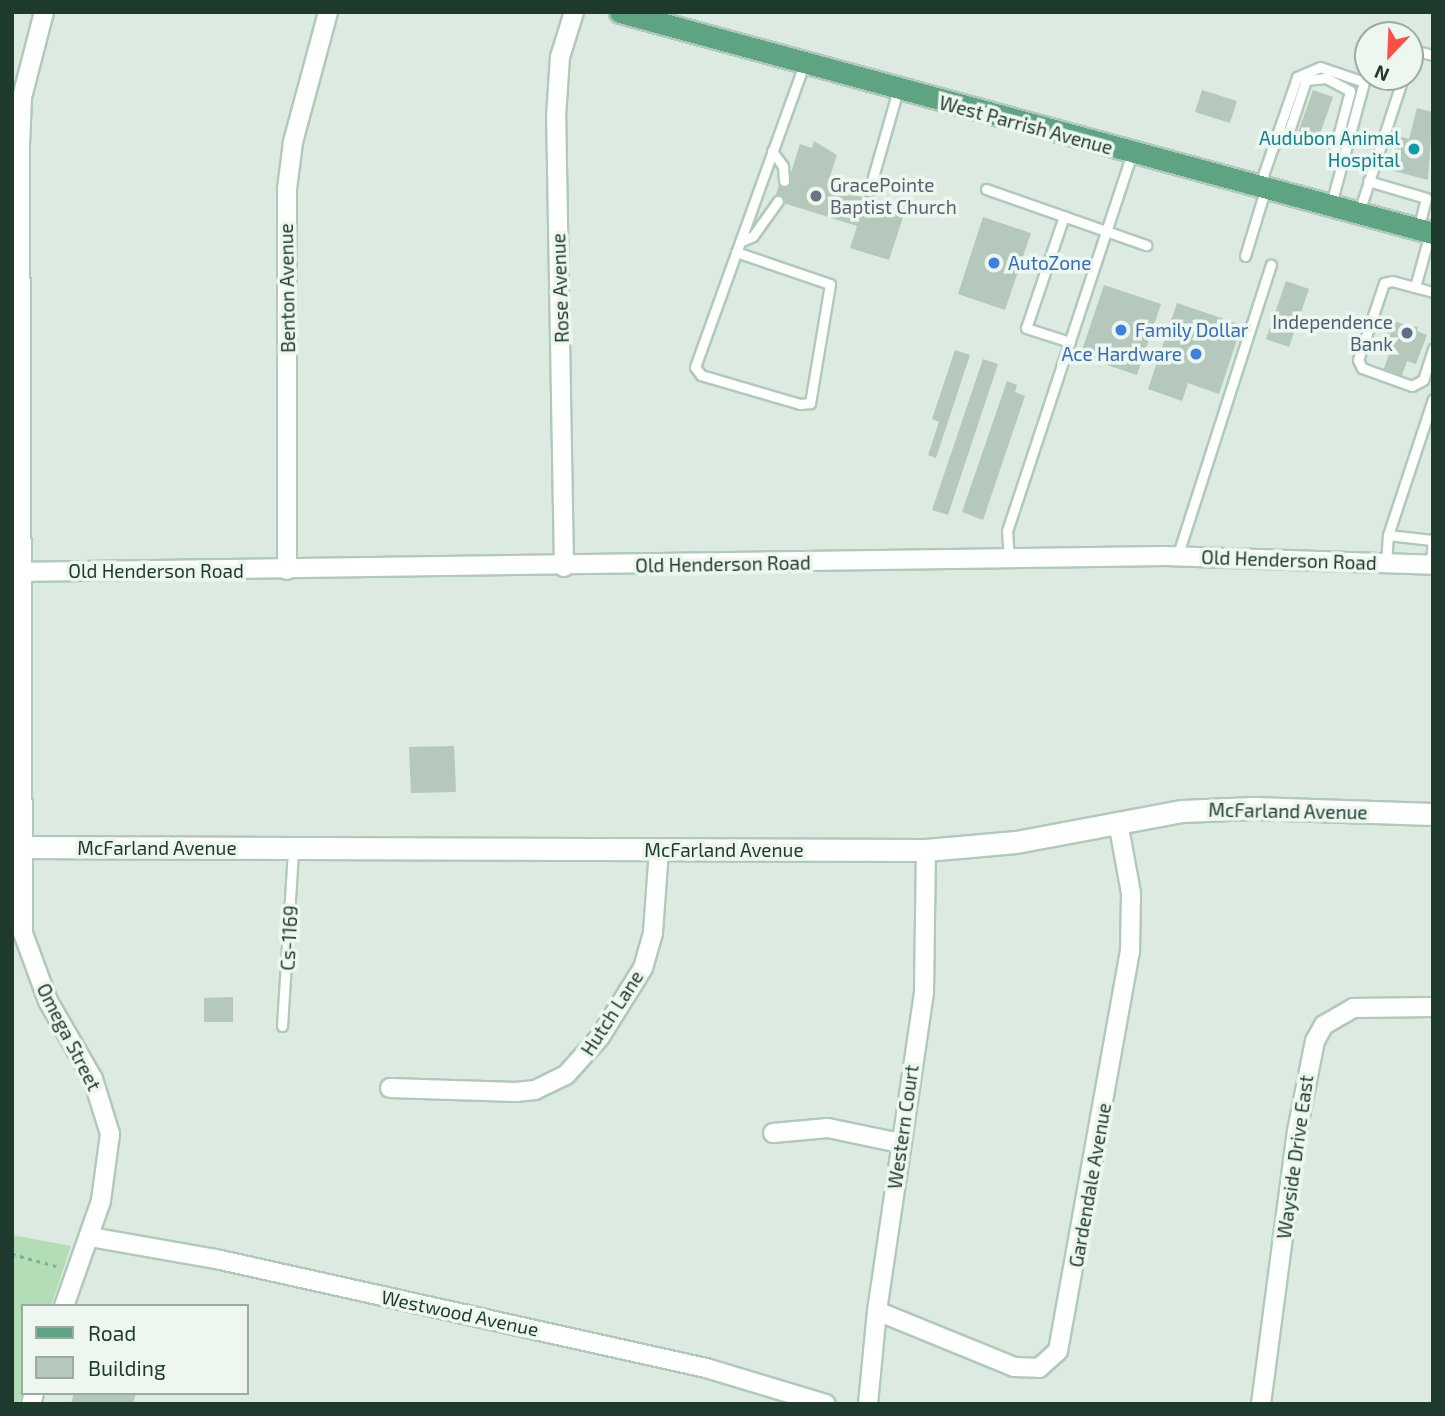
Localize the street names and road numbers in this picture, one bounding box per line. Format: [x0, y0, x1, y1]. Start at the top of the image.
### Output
street label: West Parrish Avenue [937, 91, 1115, 159]
street label: Benton Avenue [274, 223, 300, 353]
street label: Rose Avenue [547, 233, 573, 343]
street label: Old Henderson Road [1201, 546, 1377, 574]
street label: Old Henderson Road [635, 551, 811, 577]
street label: Old Henderson Road [68, 560, 244, 582]
street label: McFarland Avenue [1208, 798, 1368, 824]
street label: McFarland Avenue [77, 837, 237, 859]
street label: McFarland Avenue [644, 839, 804, 861]
street label: Cs-1169 [276, 905, 302, 971]
street label: Hutch Lane [576, 966, 648, 1060]
street label: Omega Street [32, 979, 106, 1095]
street label: Western Court [883, 1063, 923, 1191]
street label: Wayside Drive East [1272, 1074, 1318, 1240]
street label: Gardendale Avenue [1064, 1101, 1116, 1269]
street label: Westwood Avenue [379, 1285, 541, 1341]

